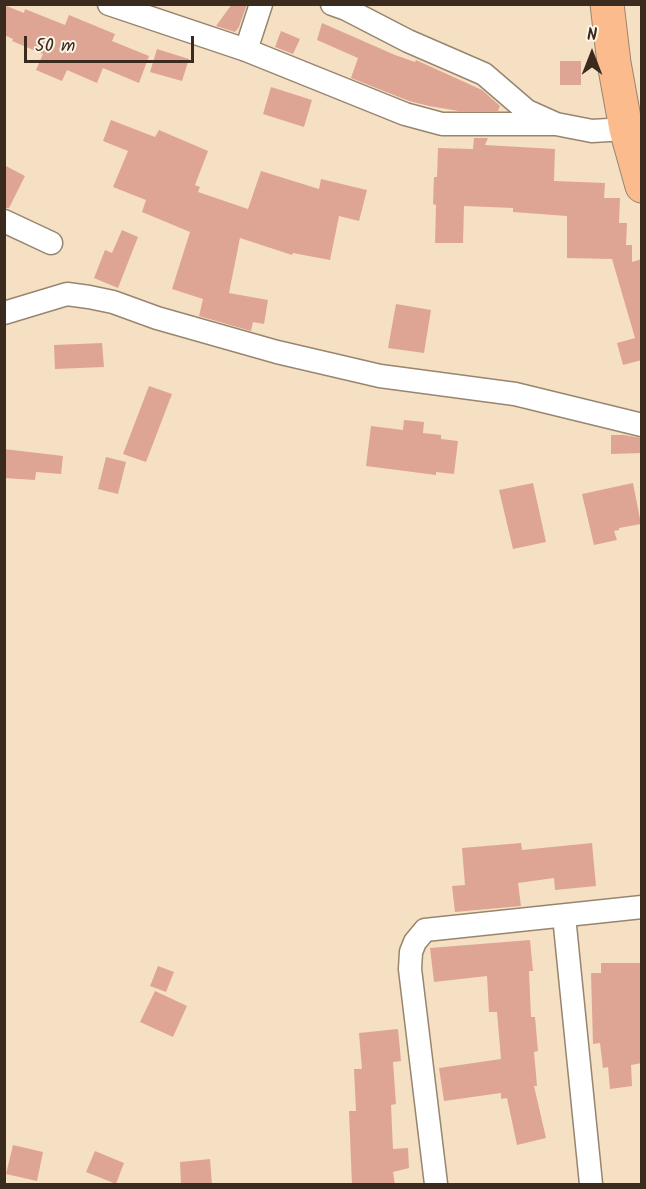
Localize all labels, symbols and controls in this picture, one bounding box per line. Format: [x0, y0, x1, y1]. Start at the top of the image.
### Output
text: N [587, 23, 597, 48]
scale bar [27, 24, 196, 62]
north arrow [562, 24, 622, 84]
text: 50 m [35, 32, 75, 61]

